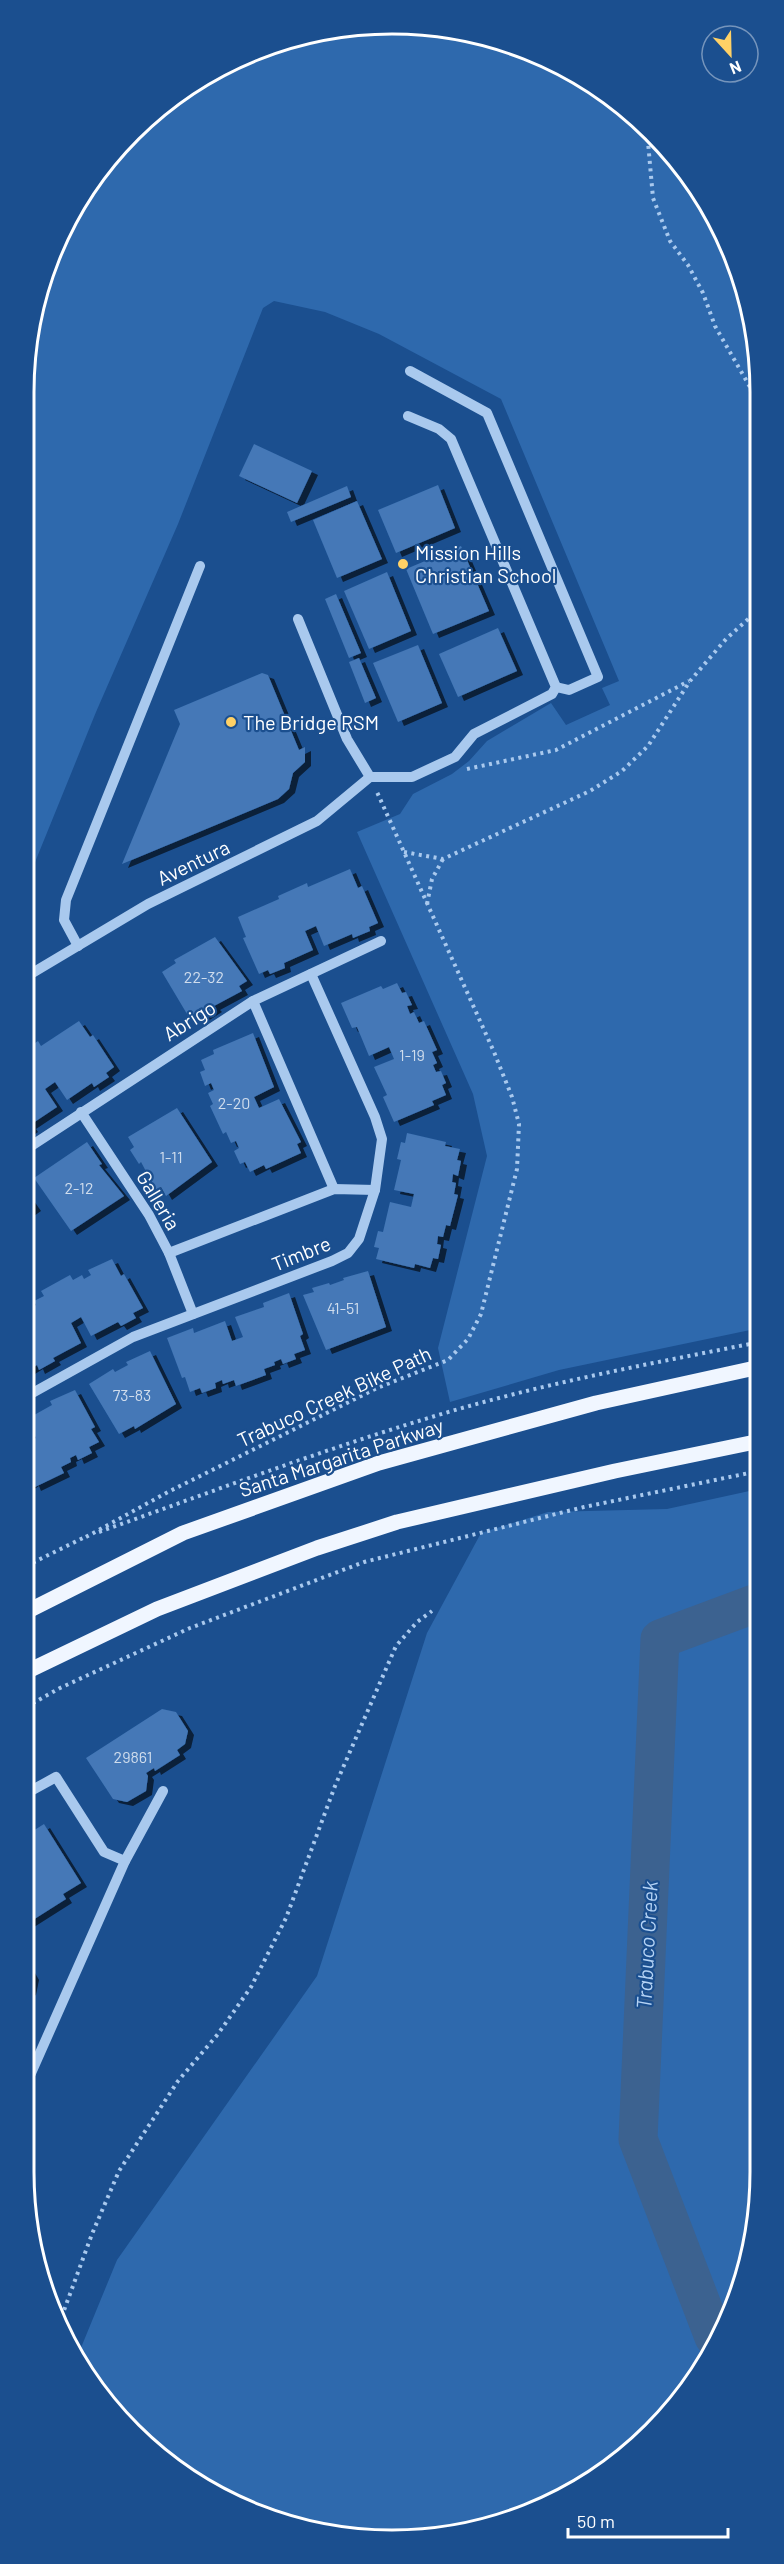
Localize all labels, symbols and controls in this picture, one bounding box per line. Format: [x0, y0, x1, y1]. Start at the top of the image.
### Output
north arrow [700, 24, 760, 84]
text: N [727, 58, 744, 79]
place label: Mission Hills Christian School [415, 540, 556, 587]
marker: Mission Hills Christian School [396, 557, 410, 571]
place label: The Bridge RSM [243, 710, 379, 734]
marker: The Bridge RSM [224, 715, 238, 729]
street label: Aventura [153, 834, 233, 890]
house number: 22-32 [184, 967, 224, 986]
street label: Abrigo [158, 995, 220, 1045]
house number: 1-19 [399, 1045, 425, 1064]
house number: 2-20 [218, 1093, 250, 1112]
house number: 1-11 [159, 1147, 183, 1166]
street label: Galleria [132, 1166, 186, 1234]
house number: 2-12 [64, 1178, 94, 1197]
street label: Timbre [268, 1230, 334, 1276]
house number: 41-51 [327, 1298, 359, 1317]
street label: Trabuco Creek Bike Path [233, 1340, 435, 1452]
house number: 73-83 [113, 1385, 151, 1404]
street label: Santa Margarita Parkway [236, 1413, 446, 1501]
house number: 29861 [114, 1747, 152, 1766]
water label: Trabuco Creek [630, 1880, 662, 2010]
scale bar [568, 2501, 728, 2539]
text: 50 m [577, 2510, 615, 2532]

